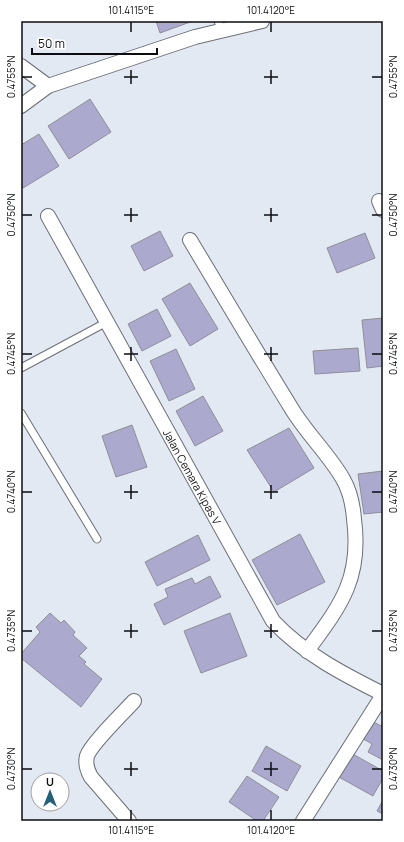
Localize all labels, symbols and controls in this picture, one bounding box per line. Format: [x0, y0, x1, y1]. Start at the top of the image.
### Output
text: 101.4115°E [108, 3, 154, 17]
text: 101.4120°E [247, 3, 295, 17]
scale bar [32, 30, 157, 56]
text: 50 m [38, 35, 65, 52]
text: 0.4755°N [4, 56, 18, 98]
text: 0.4755°N [386, 56, 400, 98]
text: 0.4750°N [4, 193, 18, 236]
text: 0.4750°N [386, 193, 400, 236]
text: 0.4745°N [4, 333, 18, 375]
text: 0.4745°N [386, 333, 400, 375]
street label: Jalan Cemara Kipas V [160, 426, 225, 527]
text: 0.4740°N [4, 471, 18, 513]
text: 0.4740°N [386, 471, 400, 513]
text: 0.4735°N [4, 610, 18, 652]
text: 0.4735°N [386, 610, 400, 652]
text: 0.4730°N [4, 748, 18, 790]
text: 0.4730°N [386, 748, 400, 790]
north arrow [30, 772, 70, 812]
text: U [46, 774, 54, 789]
text: 101.4115°E [108, 823, 154, 837]
text: 101.4120°E [247, 823, 295, 837]

